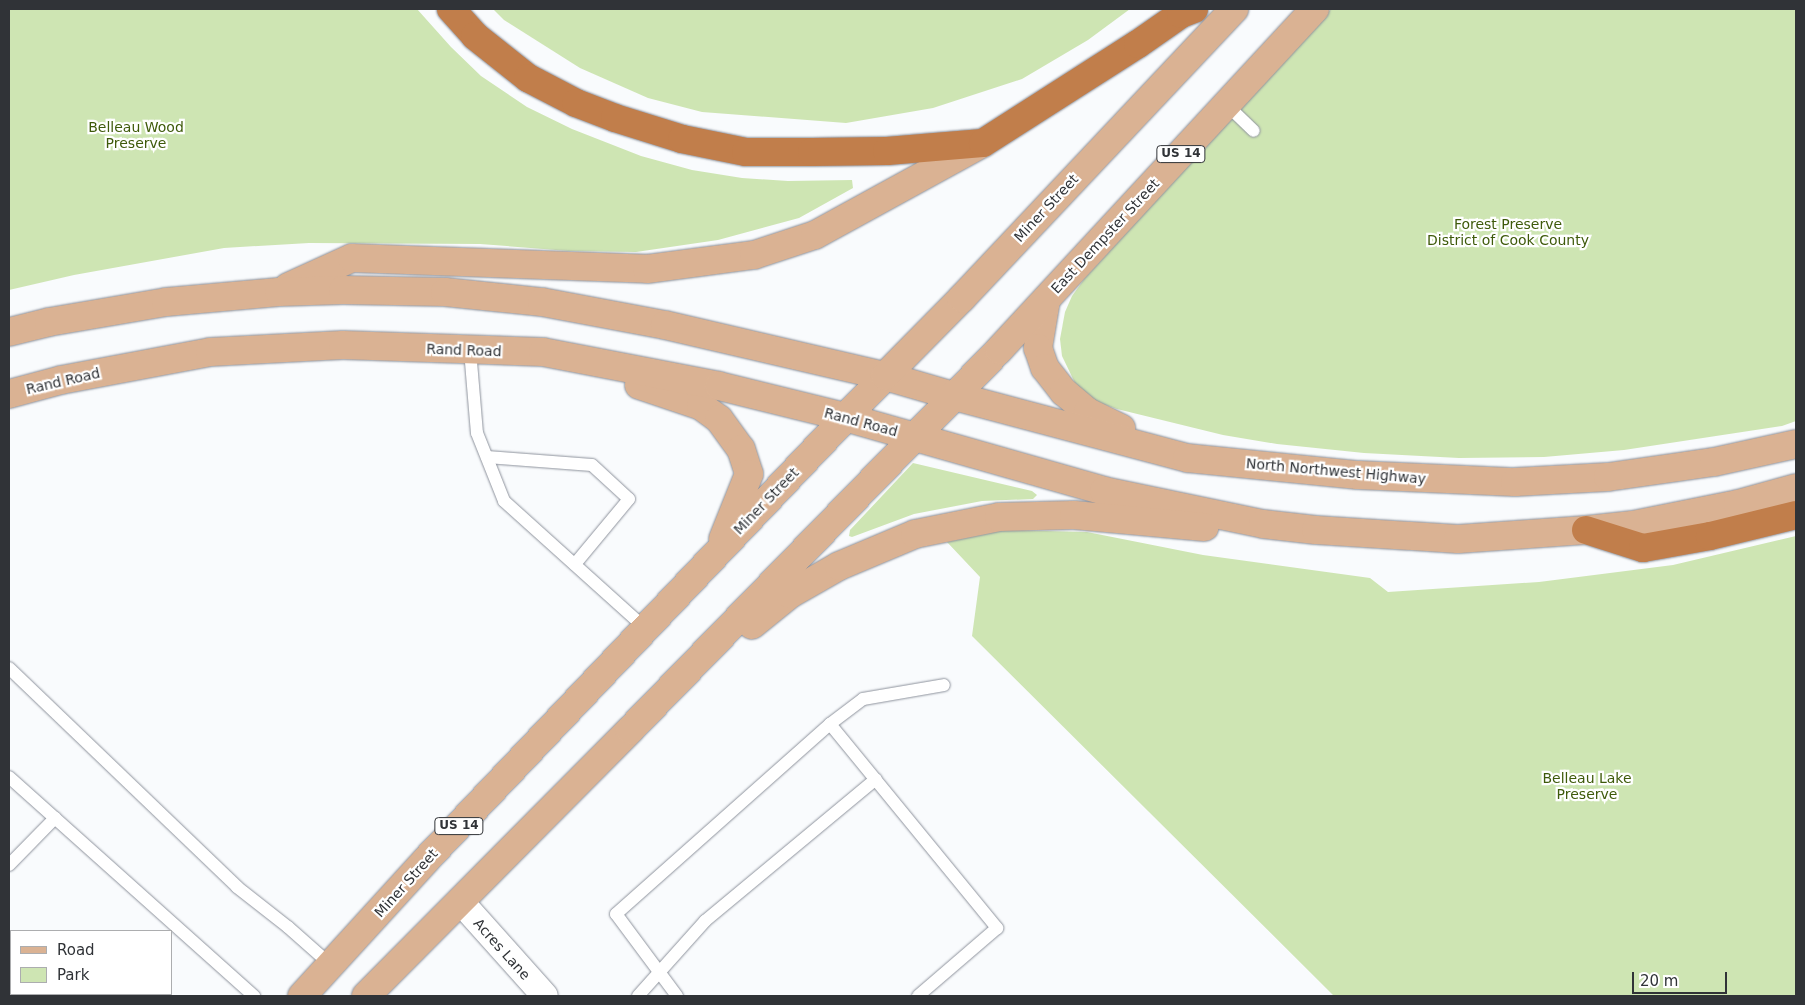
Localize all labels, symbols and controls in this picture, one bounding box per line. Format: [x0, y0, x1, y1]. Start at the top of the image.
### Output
park label: Belleau Wood Preserve [88, 119, 184, 152]
road number: US 14 [1156, 144, 1206, 164]
street label: Miner Street [1010, 171, 1082, 245]
street label: East Dempster Street [1047, 175, 1163, 297]
park label: Forest Preserve District of Cook County [1427, 216, 1589, 248]
street label: Rand Road [426, 340, 502, 360]
street label: Rand Road [24, 364, 102, 398]
street label: Rand Road [822, 404, 900, 440]
street label: North Northwest Highway [1245, 455, 1427, 487]
street label: Miner Street [730, 464, 802, 538]
park label: Belleau Lake Preserve [1542, 770, 1632, 802]
road number: US 14 [434, 816, 484, 836]
street label: Miner Street [371, 845, 441, 921]
street label: Acres Lane [470, 915, 534, 983]
legend [10, 930, 172, 995]
text: Road [57, 941, 95, 959]
scale bar [1635, 962, 1730, 994]
text: Park [57, 966, 89, 984]
text: 20 m [1640, 972, 1678, 990]

